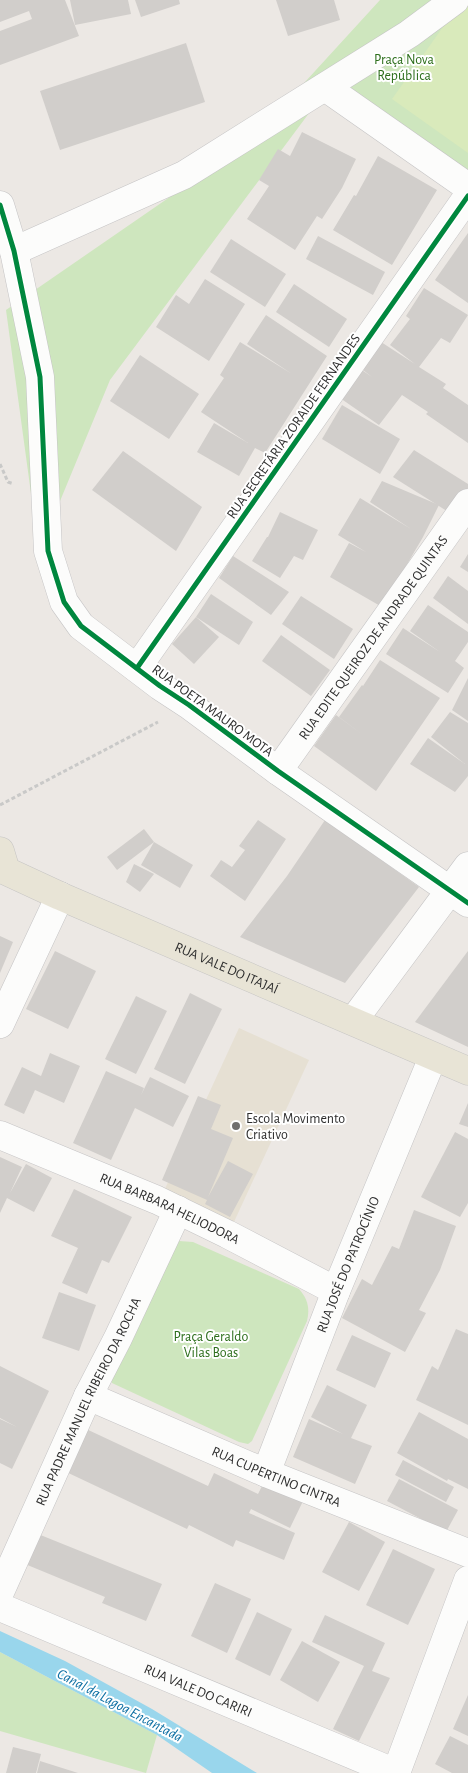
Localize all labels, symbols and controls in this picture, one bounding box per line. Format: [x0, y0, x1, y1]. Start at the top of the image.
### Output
park label: Praça Nova República [374, 53, 435, 83]
street label: RUA SECRETÁRIA ZORAIDE FERNANDES [222, 330, 363, 521]
street label: RUA EDITE QUEIROZ DE ANDRADE QUINTAS [297, 533, 451, 742]
street label: RUA POETA MAURO MOTA [149, 662, 276, 759]
street label: RUA VALE DO ITAJAÍ [173, 940, 282, 997]
place label: Escola Movimento Criativo [246, 1112, 345, 1142]
marker: Escola Movimento Criativo [230, 1120, 242, 1132]
street label: RUA BARBARA HELIODORA [98, 1171, 242, 1247]
street label: RUA JOSÉ DO PATROCÍNIO [315, 1195, 382, 1335]
street label: RUA PADRE MANUEL RIBEIRO DA ROCHA [34, 1295, 144, 1508]
park label: Praça Geraldo Vilas Boas [174, 1330, 249, 1360]
street label: RUA CUPERTINO CINTRA [210, 1444, 343, 1510]
street label: RUA VALE DO CARIRI [142, 1662, 254, 1720]
water label: Canal da Lagoa Encantada [55, 1666, 185, 1745]

